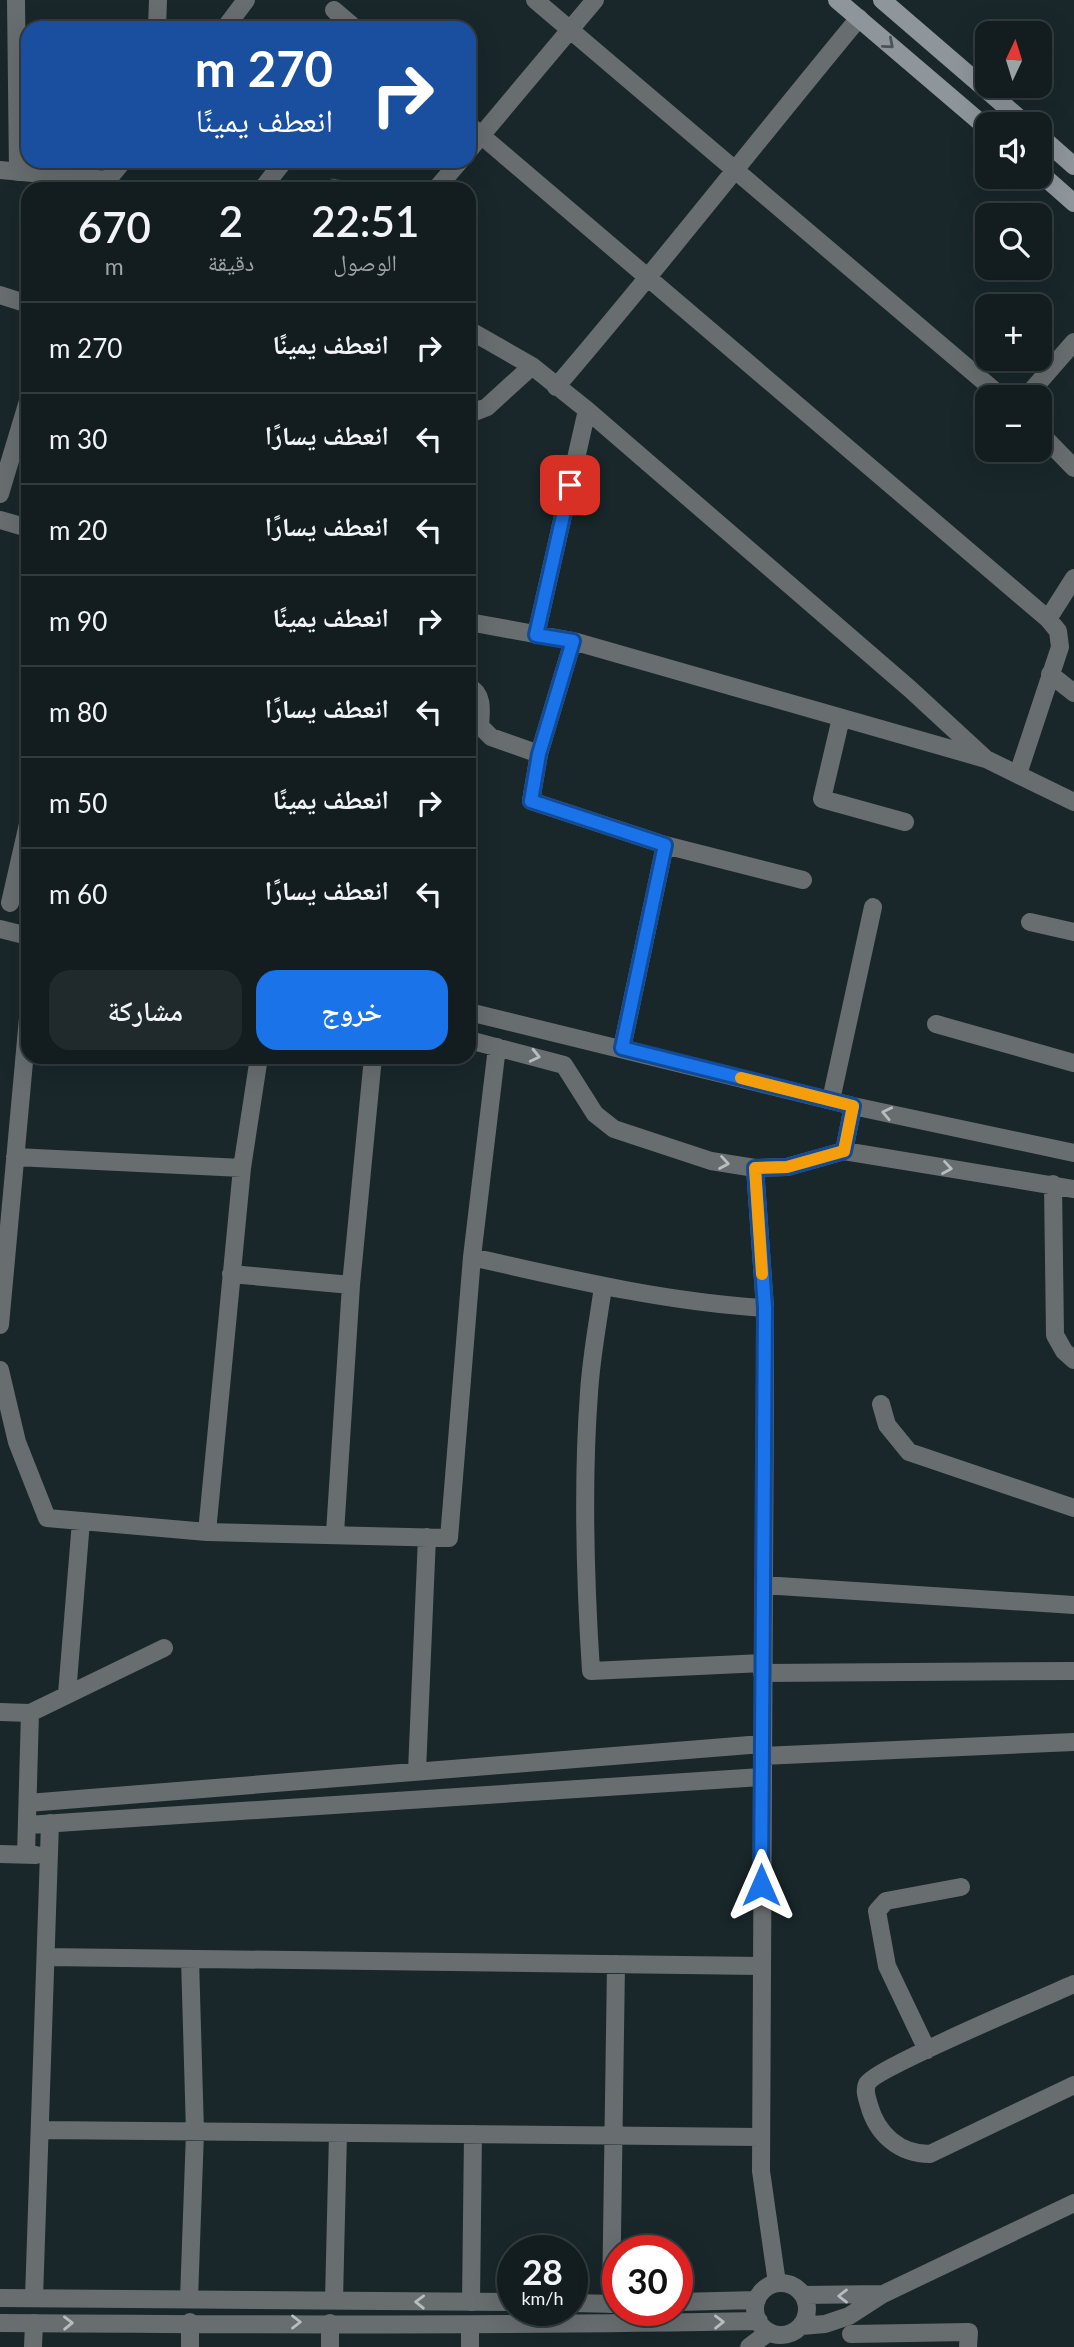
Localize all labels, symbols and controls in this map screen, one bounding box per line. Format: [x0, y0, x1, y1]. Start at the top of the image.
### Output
north arrow [975, 21, 1052, 98]
map controls [975, 21, 1052, 462]
one-way arrow [881, 36, 894, 48]
text: 270 m [195, 39, 333, 97]
icon: right [357, 49, 448, 140]
text: انعطف يمينًا [196, 100, 333, 139]
button: sound [975, 112, 1052, 189]
text: 2 [219, 196, 243, 246]
text: 22:51 [311, 196, 419, 246]
text: 670 [78, 202, 151, 252]
button: search [975, 203, 1052, 280]
text: دقيقة [208, 248, 254, 276]
text: الوصول [333, 248, 397, 276]
text: m [105, 252, 124, 280]
button: + [975, 294, 1052, 371]
text: انعطف يمينًا [272, 328, 389, 360]
icon: right [410, 329, 448, 367]
text: 270 m [49, 332, 122, 364]
button: − [975, 385, 1052, 462]
text: انعطف يسارًا [265, 419, 389, 451]
icon: left [410, 420, 448, 458]
text: 30 m [49, 423, 107, 455]
pin [540, 455, 600, 515]
icon: arrive [551, 466, 589, 504]
text: انعطف يسارًا [265, 510, 389, 542]
icon: left [410, 511, 448, 549]
text: 20 m [49, 514, 107, 546]
text: انعطف يمينًا [272, 601, 389, 633]
icon: right [410, 602, 448, 640]
text: 90 m [49, 605, 107, 637]
text: انعطف يسارًا [265, 692, 389, 724]
icon: left [410, 693, 448, 731]
text: 80 m [49, 696, 107, 728]
text: انعطف يمينًا [272, 783, 389, 815]
icon: right [410, 784, 448, 822]
text: 50 m [49, 787, 107, 819]
text: انعطف يسارًا [265, 874, 389, 906]
icon: left [410, 875, 448, 913]
text: 60 m [49, 878, 107, 910]
button: مشاركة [49, 970, 242, 1050]
button: خروج [256, 970, 448, 1050]
one-way arrow [529, 1048, 541, 1062]
one-way arrow [881, 1107, 893, 1122]
one-way arrow [718, 1155, 730, 1170]
one-way arrow [941, 1160, 953, 1175]
position arrow [724, 1848, 798, 1922]
speed limit sign: 30 [602, 2235, 693, 2326]
text: 28 [522, 2250, 563, 2292]
text: km/h [521, 2287, 564, 2309]
one-way arrow [837, 2288, 848, 2304]
one-way arrow [414, 2294, 425, 2309]
one-way arrow [291, 2314, 301, 2330]
one-way arrow [714, 2314, 725, 2330]
one-way arrow [63, 2315, 74, 2331]

